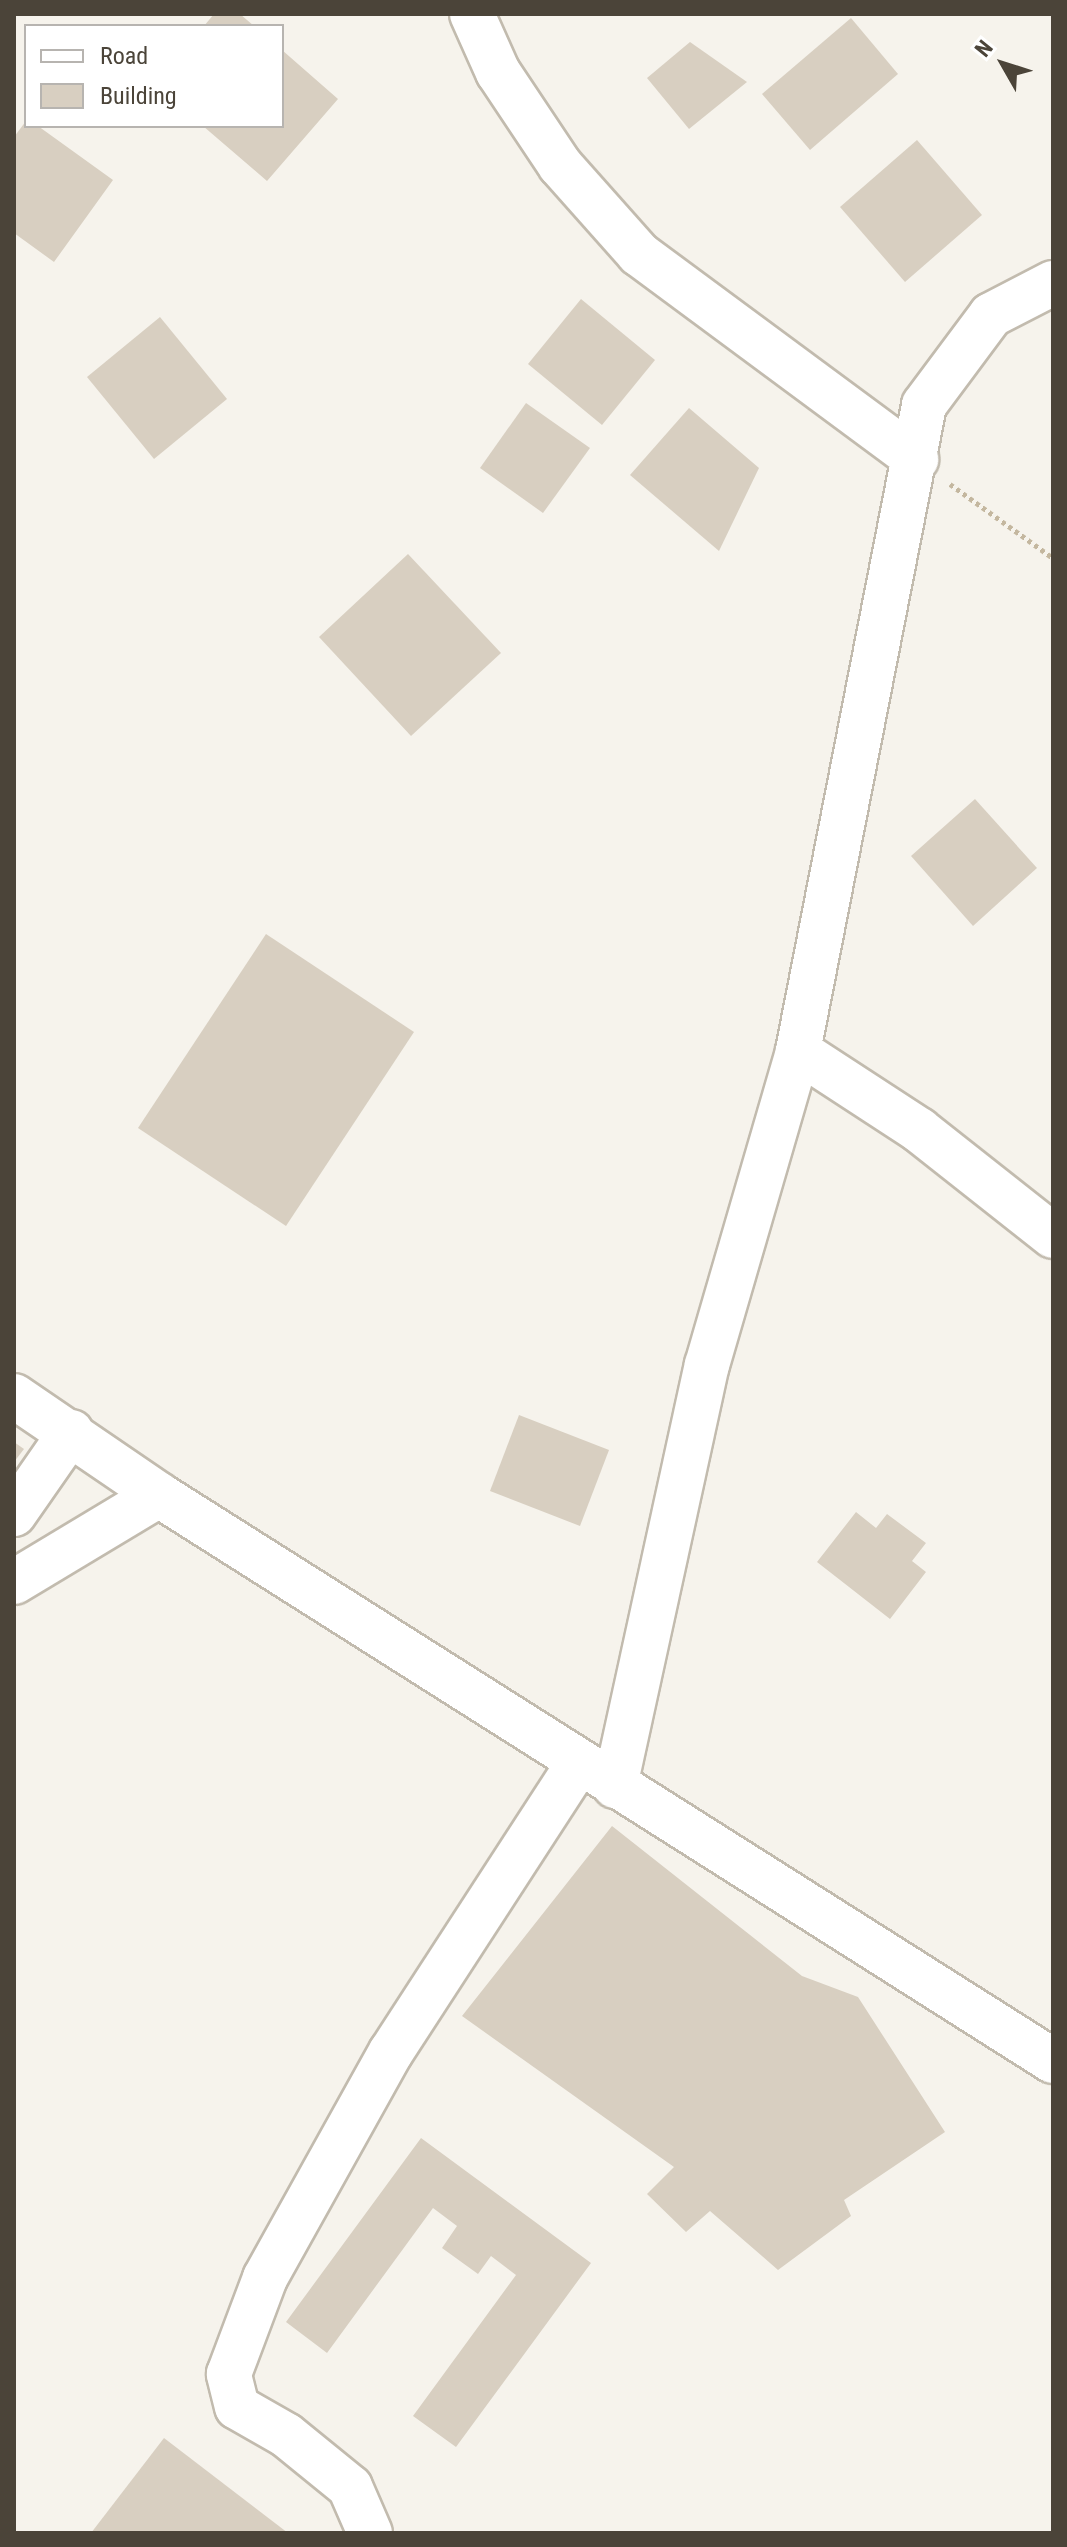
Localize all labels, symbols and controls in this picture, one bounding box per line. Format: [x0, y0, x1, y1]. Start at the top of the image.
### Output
legend [24, 24, 284, 128]
north arrow [963, 24, 1043, 104]
text: N [970, 35, 998, 62]
text: Road [100, 42, 148, 70]
text: Building [100, 82, 177, 110]

